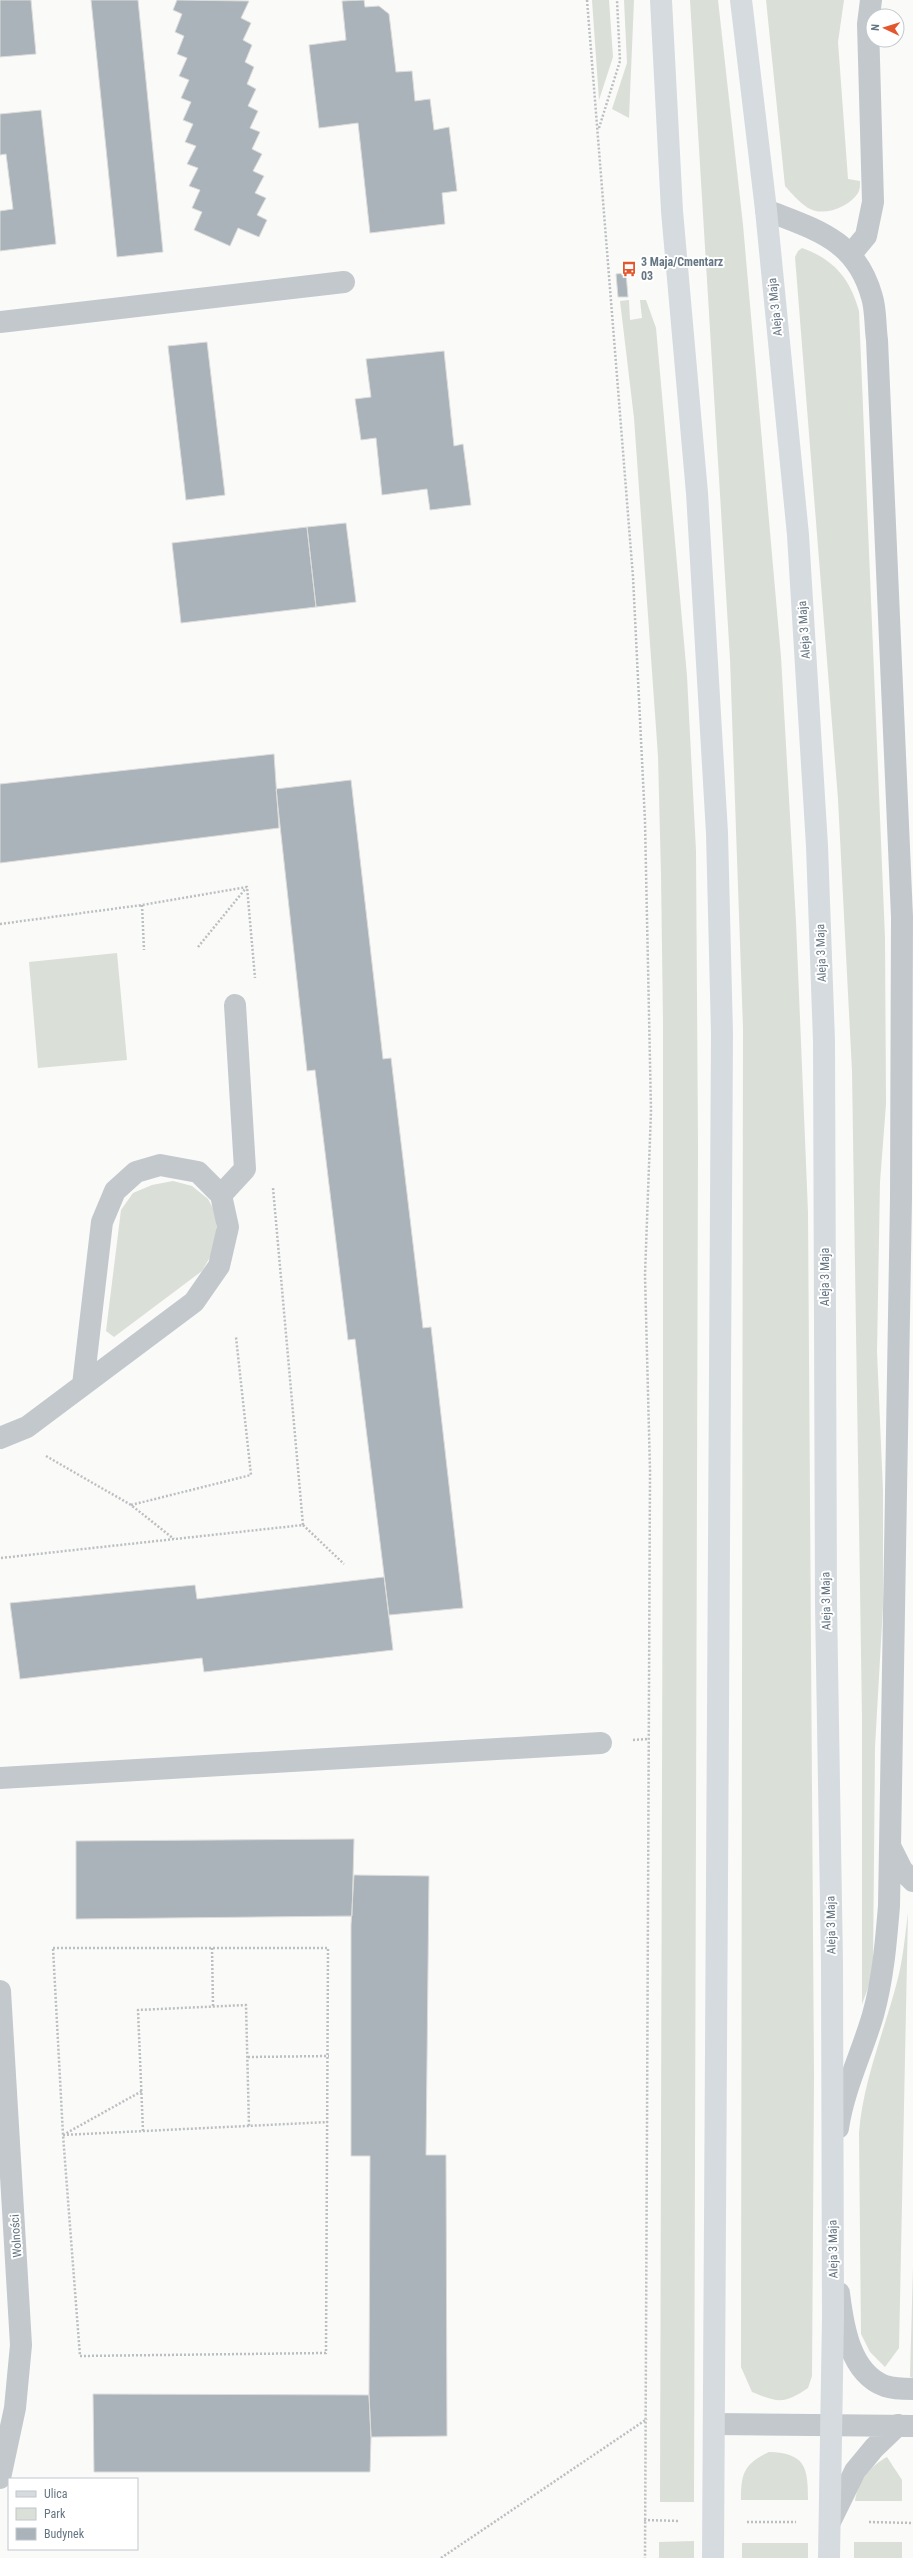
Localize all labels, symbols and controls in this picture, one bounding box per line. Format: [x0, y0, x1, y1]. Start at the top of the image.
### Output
north arrow [865, 8, 905, 48]
text: N [869, 23, 882, 31]
place label: 3 Maja/Cmentarz 03 [641, 255, 723, 283]
bus stop icon: 3 Maja/Cmentarz 03 [620, 260, 638, 278]
street label: Aleja 3 Maja [765, 277, 785, 337]
street label: Aleja 3 Maja [795, 600, 813, 660]
street label: Aleja 3 Maja [813, 923, 829, 982]
street label: Aleja 3 Maja [818, 1248, 832, 1306]
street label: Aleja 3 Maja [818, 1571, 834, 1630]
street label: Aleja 3 Maja [823, 1895, 839, 1954]
street label: Wolności [8, 2214, 24, 2258]
street label: Aleja 3 Maja [825, 2219, 841, 2278]
legend [8, 2478, 138, 2550]
text: Ulica [44, 2487, 68, 2501]
text: Park [44, 2507, 66, 2521]
text: Budynek [44, 2527, 85, 2541]

